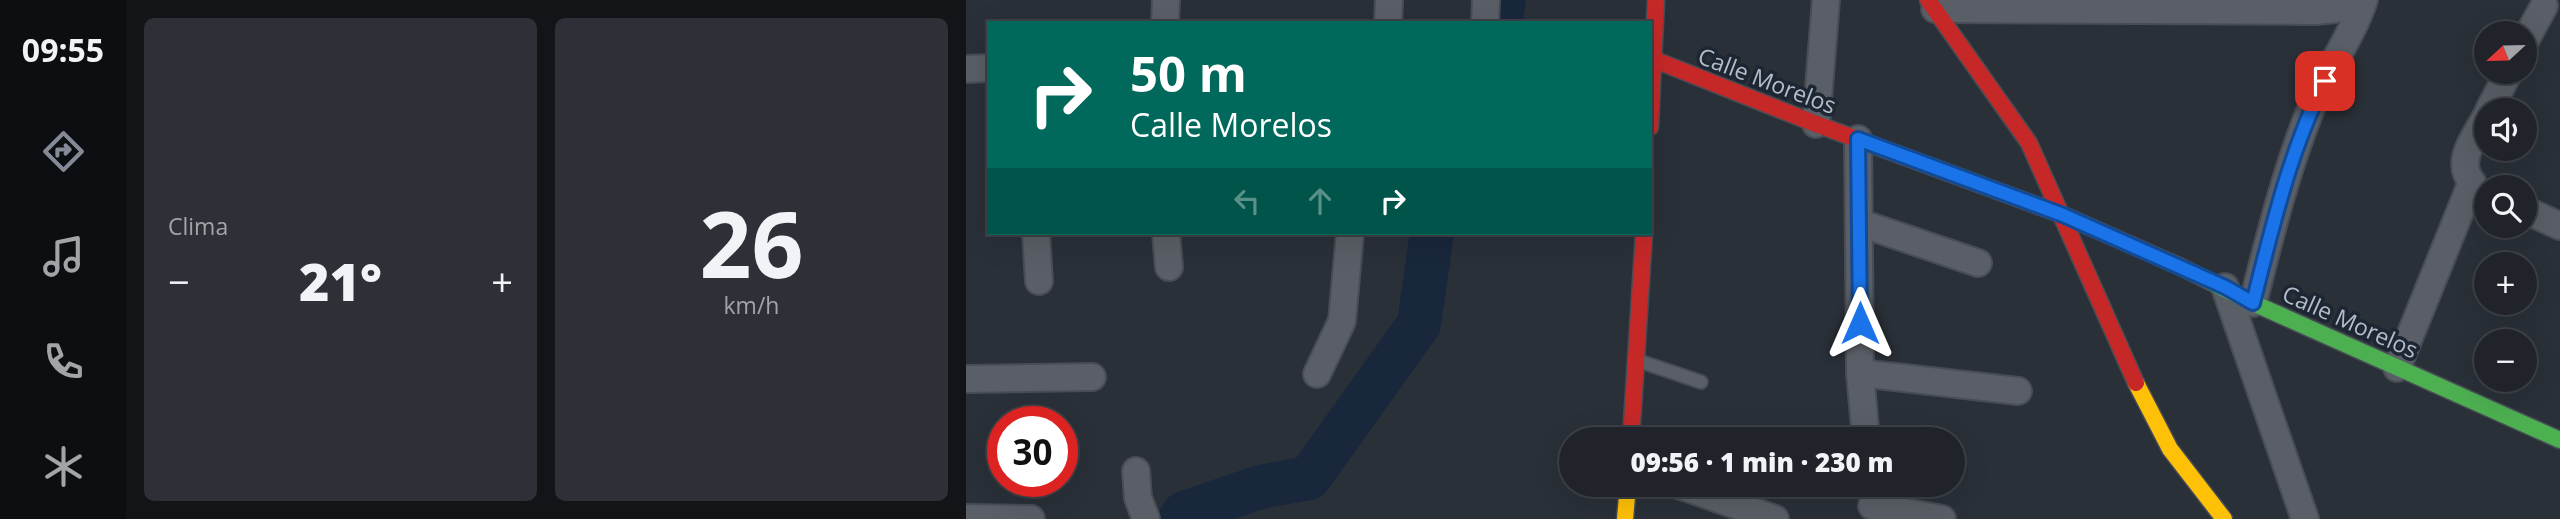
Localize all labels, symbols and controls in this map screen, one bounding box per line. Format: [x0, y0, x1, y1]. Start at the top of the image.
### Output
north arrow [2474, 21, 2538, 84]
map controls [2474, 21, 2537, 392]
text: 09:55 [22, 28, 104, 71]
street label: Calle Morelos [1694, 39, 1841, 121]
text: 50 m [1130, 40, 1247, 106]
icon: right [1015, 49, 1106, 140]
pin [2295, 51, 2355, 111]
icon: arrive [2306, 62, 2344, 100]
button: sound [2474, 98, 2537, 161]
text: Calle Morelos [1130, 103, 1332, 146]
icon: directions [39, 127, 88, 176]
button: search [2474, 175, 2537, 238]
text: 26 [699, 181, 804, 305]
icon: left [1228, 182, 1266, 220]
icon: ahead [1301, 182, 1339, 220]
icon: right [1374, 182, 1412, 220]
text: Clima [168, 210, 228, 242]
icon: music [39, 232, 88, 281]
text: 21° [299, 245, 382, 316]
button: + [2474, 252, 2537, 315]
text: − [168, 255, 190, 307]
text: + [491, 255, 513, 307]
street label: Calle Morelos [2278, 277, 2423, 365]
position arrow [1823, 286, 1897, 360]
text: km/h [724, 289, 779, 321]
button: − [2474, 329, 2537, 392]
icon: phone [39, 337, 88, 386]
speed limit sign: 30 [987, 406, 1078, 497]
icon: climate [39, 442, 88, 491]
text: 09:56 · 1 min · 230 m [1631, 444, 1893, 480]

